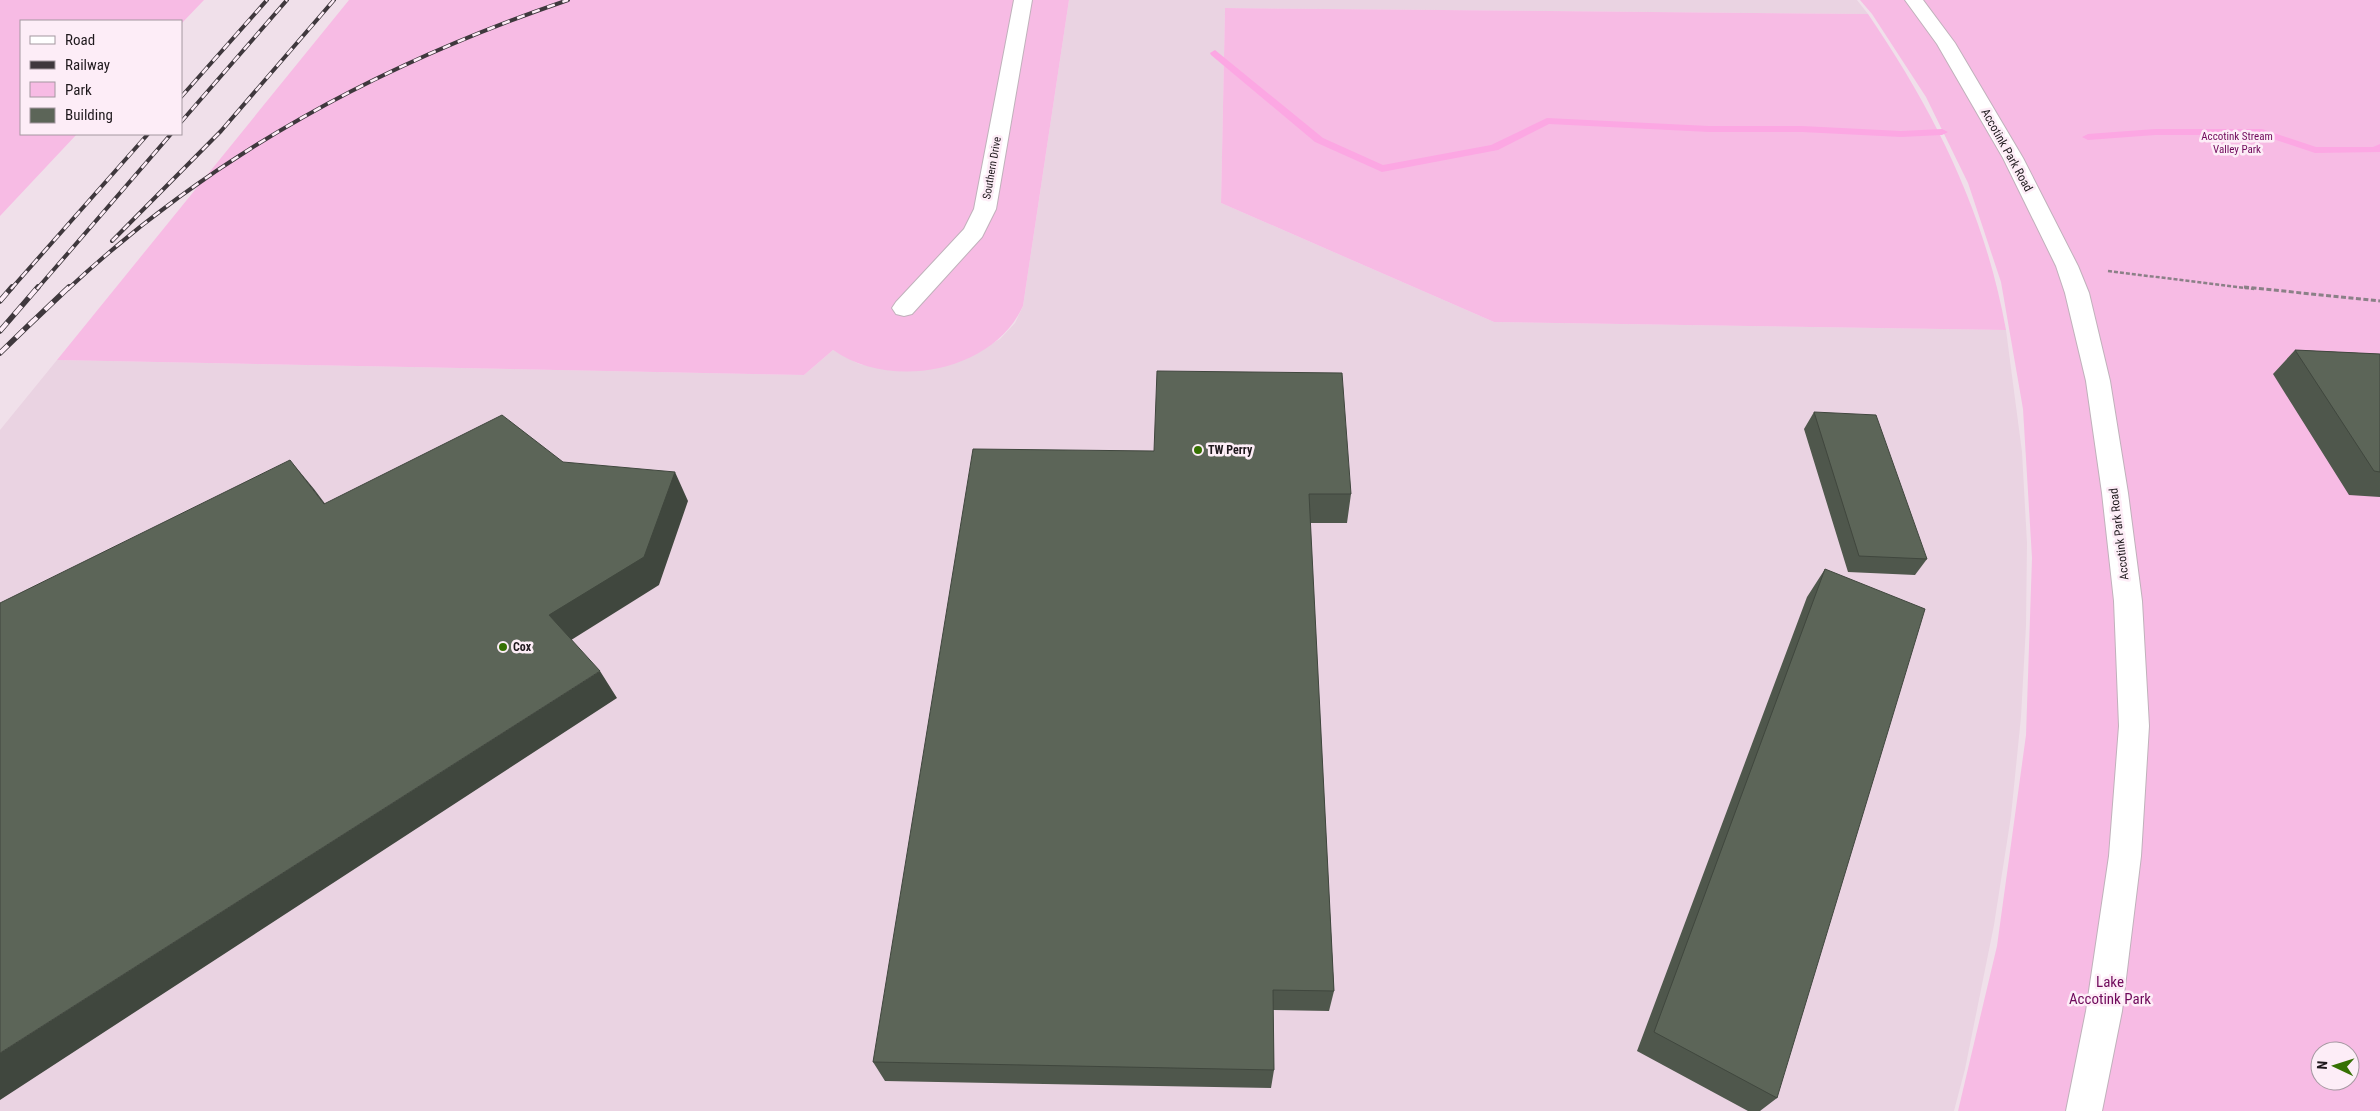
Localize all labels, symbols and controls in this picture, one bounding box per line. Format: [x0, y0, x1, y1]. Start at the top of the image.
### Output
legend [20, 20, 182, 135]
text: Road [65, 31, 95, 49]
text: Railway [65, 56, 110, 74]
text: Park [65, 81, 92, 99]
text: Building [65, 106, 113, 124]
street label: Accotink Park Road [1978, 106, 2036, 194]
park label: Accotink Stream Valley Park [2201, 130, 2273, 156]
street label: Southern Drive [980, 136, 1004, 200]
place label: TW Perry [1208, 443, 1253, 457]
marker: TW Perry [1192, 444, 1204, 456]
street label: Accotink Park Road [2106, 487, 2132, 581]
place label: Cox [513, 640, 532, 654]
marker: Cox [497, 641, 509, 653]
park label: Lake Accotink Park [2069, 973, 2151, 1008]
north arrow [2310, 1041, 2360, 1091]
text: N [2314, 1060, 2330, 1070]

